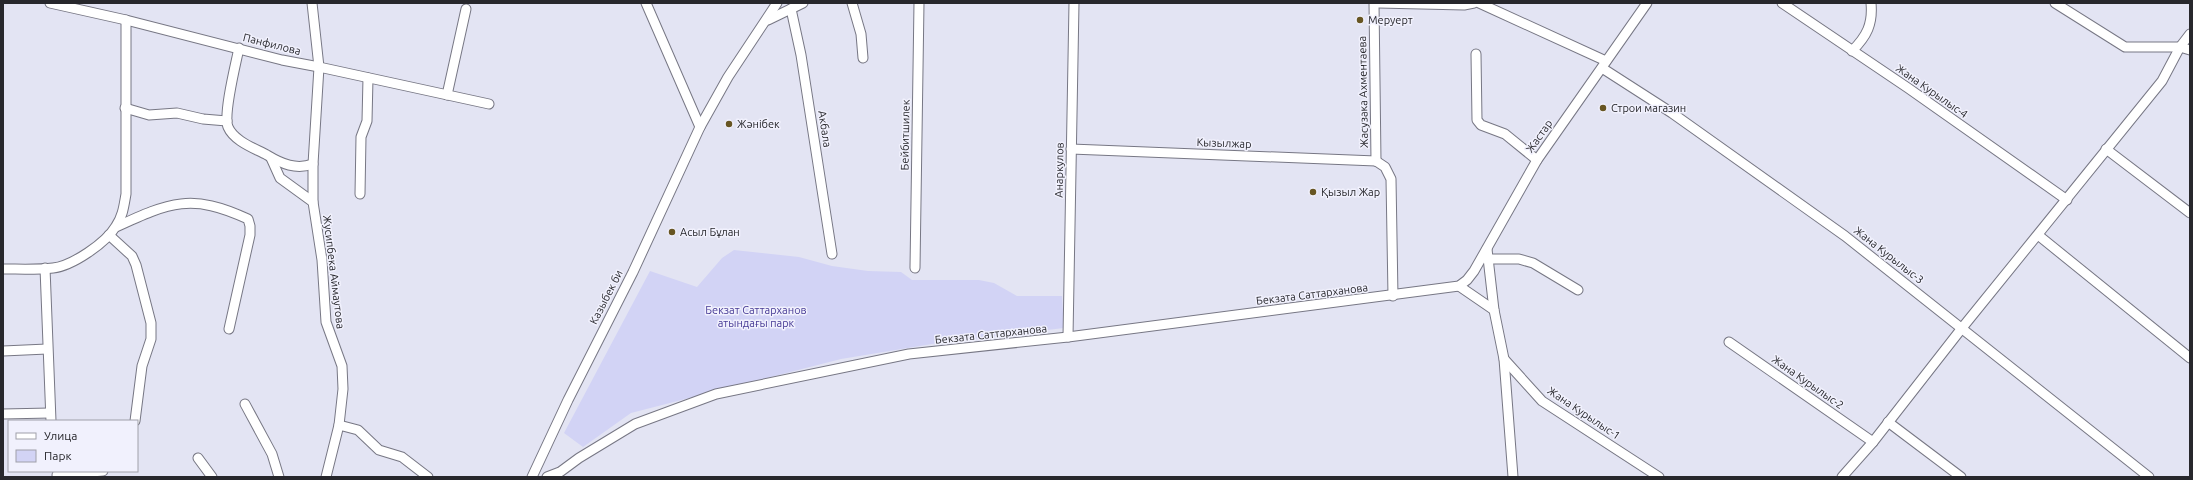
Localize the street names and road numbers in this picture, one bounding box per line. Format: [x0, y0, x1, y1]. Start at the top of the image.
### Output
street label: Панфилова [242, 31, 302, 57]
street label: Жасузака Ахментаева [1356, 36, 1370, 148]
street label: Жана Курылыс-4 [1894, 62, 1970, 120]
street label: Бейбитшилек [898, 99, 912, 170]
street label: Акбала [816, 110, 834, 148]
street label: Жастар [1523, 117, 1555, 155]
street label: Кызылжар [1196, 136, 1252, 150]
street label: Анаркулов [1053, 142, 1065, 198]
street label: Жусипбека Аймаутова [321, 214, 347, 330]
street label: Жана Курылыс-3 [1852, 224, 1926, 286]
street label: Казыбек би [587, 268, 625, 326]
street label: Бекзата Саттарханова [1255, 281, 1369, 307]
street label: Бекзата Саттарханова [934, 322, 1048, 346]
street label: Жана Курылыс-2 [1770, 353, 1846, 411]
street label: Жана Курылыс-1 [1545, 384, 1623, 442]

